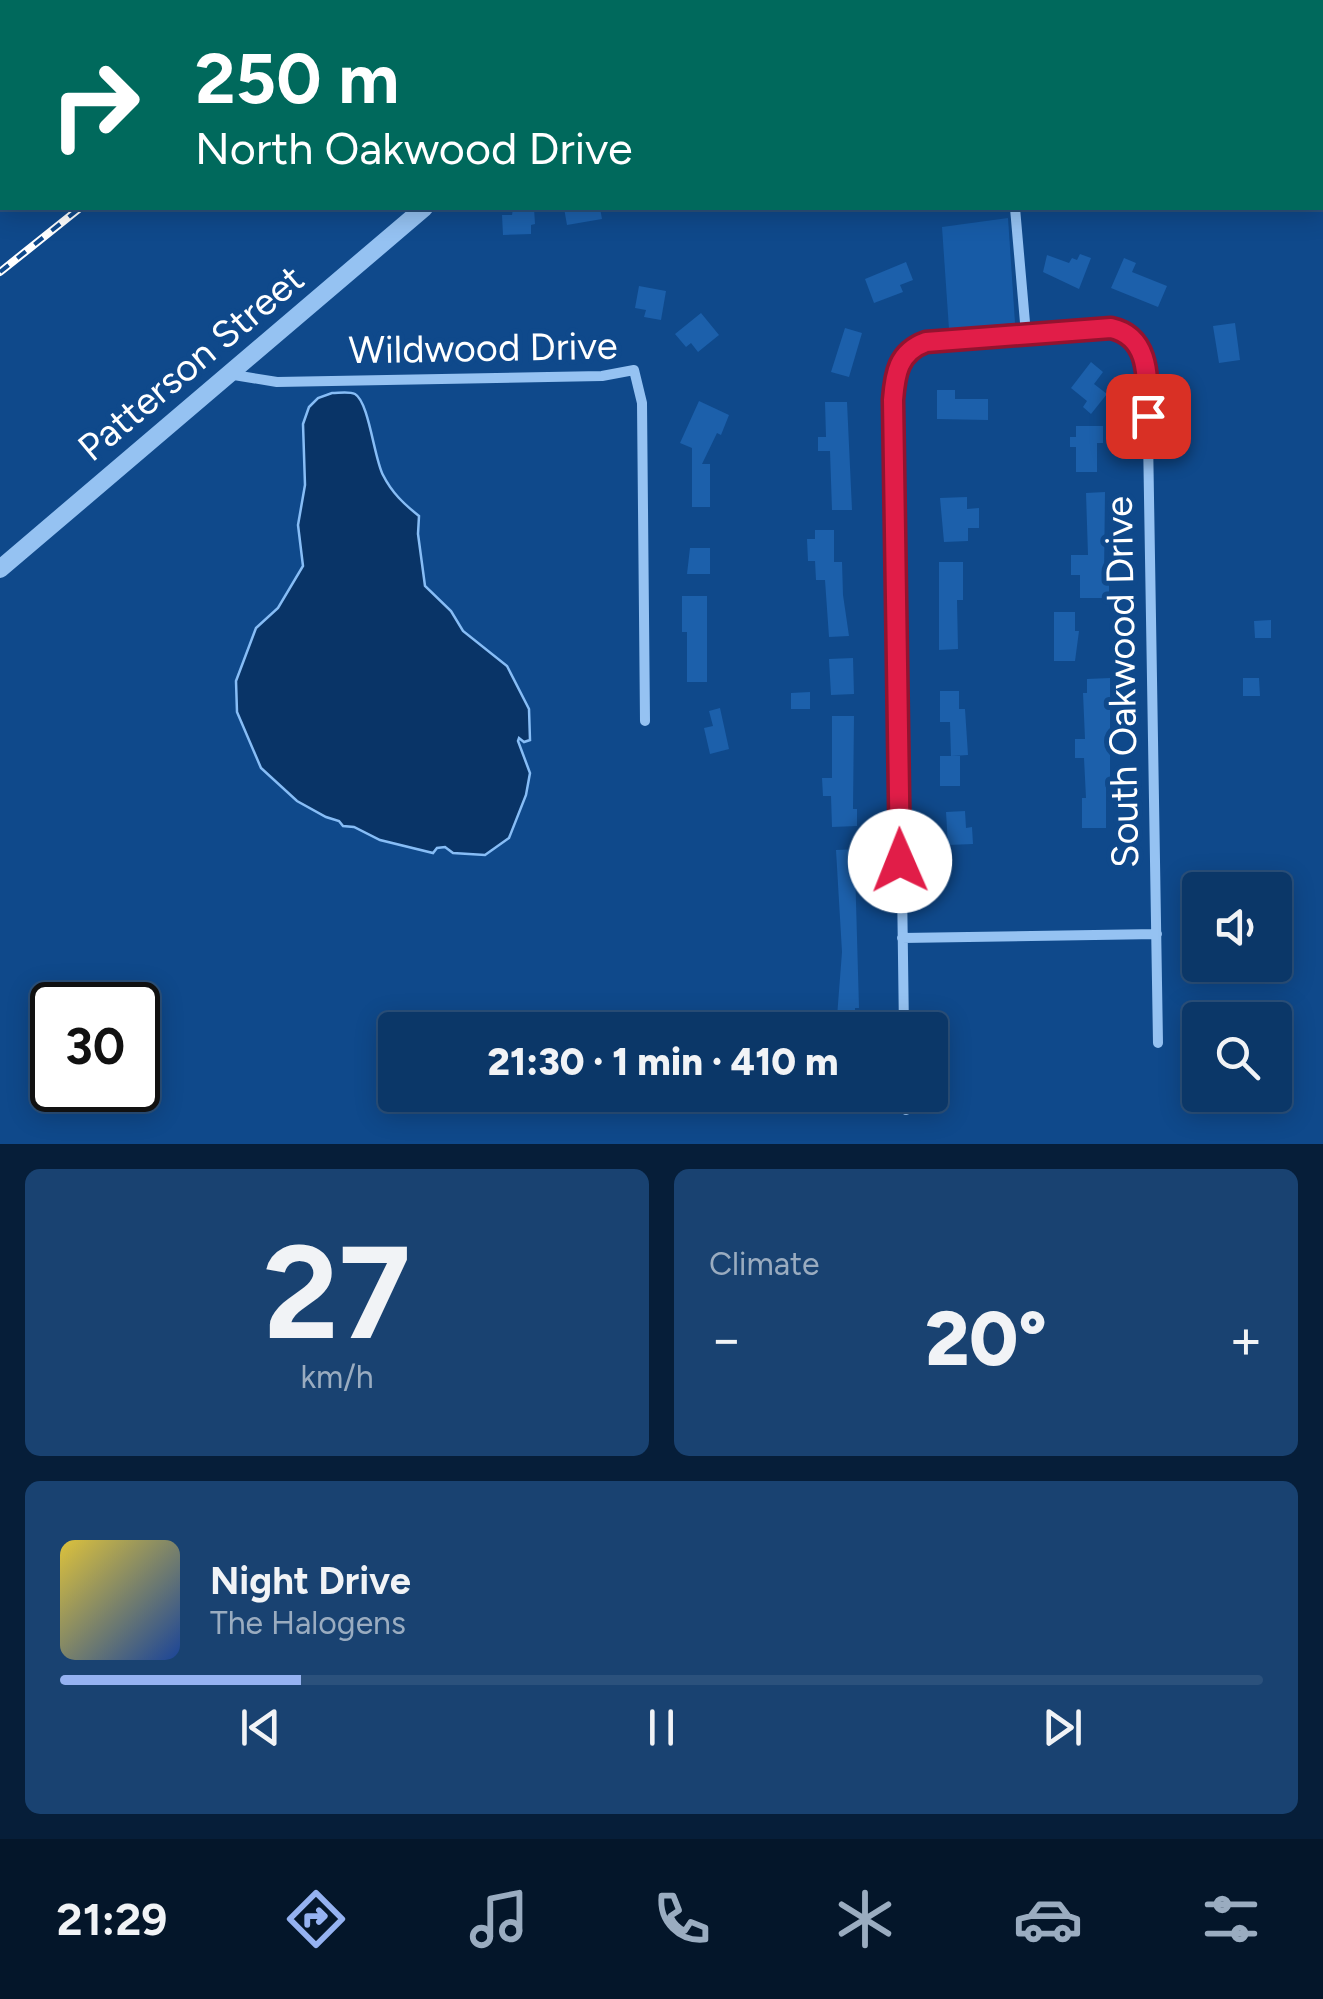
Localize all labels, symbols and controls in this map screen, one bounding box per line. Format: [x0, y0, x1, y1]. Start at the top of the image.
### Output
text: 250 m [195, 36, 399, 121]
icon: right [30, 40, 160, 170]
text: North Oakwood Drive [195, 121, 633, 175]
street label: Patterson Street [69, 255, 313, 471]
street label: Wildwood Drive [348, 323, 618, 373]
pin [1106, 374, 1191, 459]
icon: arrive [1121, 389, 1176, 444]
street label: South Oakwood Drive [1096, 496, 1148, 868]
position arrow [848, 809, 952, 913]
map controls [1182, 872, 1292, 1112]
button: sound [1182, 872, 1292, 982]
speed limit sign: 30 [30, 982, 160, 1112]
button: search [1182, 1002, 1292, 1112]
text: 21:30 · 1 min · 410 m [488, 1039, 838, 1085]
text: 27 [263, 1215, 411, 1371]
text: Climate [709, 1245, 820, 1283]
text: 20° [925, 1294, 1047, 1384]
text: − [709, 1306, 743, 1372]
text: + [1229, 1306, 1263, 1372]
text: km/h [300, 1358, 374, 1396]
text: Night Drive [210, 1558, 411, 1604]
text: The Halogens [210, 1604, 406, 1642]
icon: previous [233, 1700, 288, 1755]
icon: pause [634, 1700, 689, 1755]
icon: next [1035, 1700, 1090, 1755]
icon: directions [281, 1884, 351, 1954]
icon: music [464, 1884, 534, 1954]
icon: phone [647, 1884, 717, 1954]
icon: climate [830, 1884, 900, 1954]
icon: car [1013, 1884, 1083, 1954]
icon: filters [1196, 1884, 1266, 1954]
text: 21:29 [57, 1892, 167, 1946]

